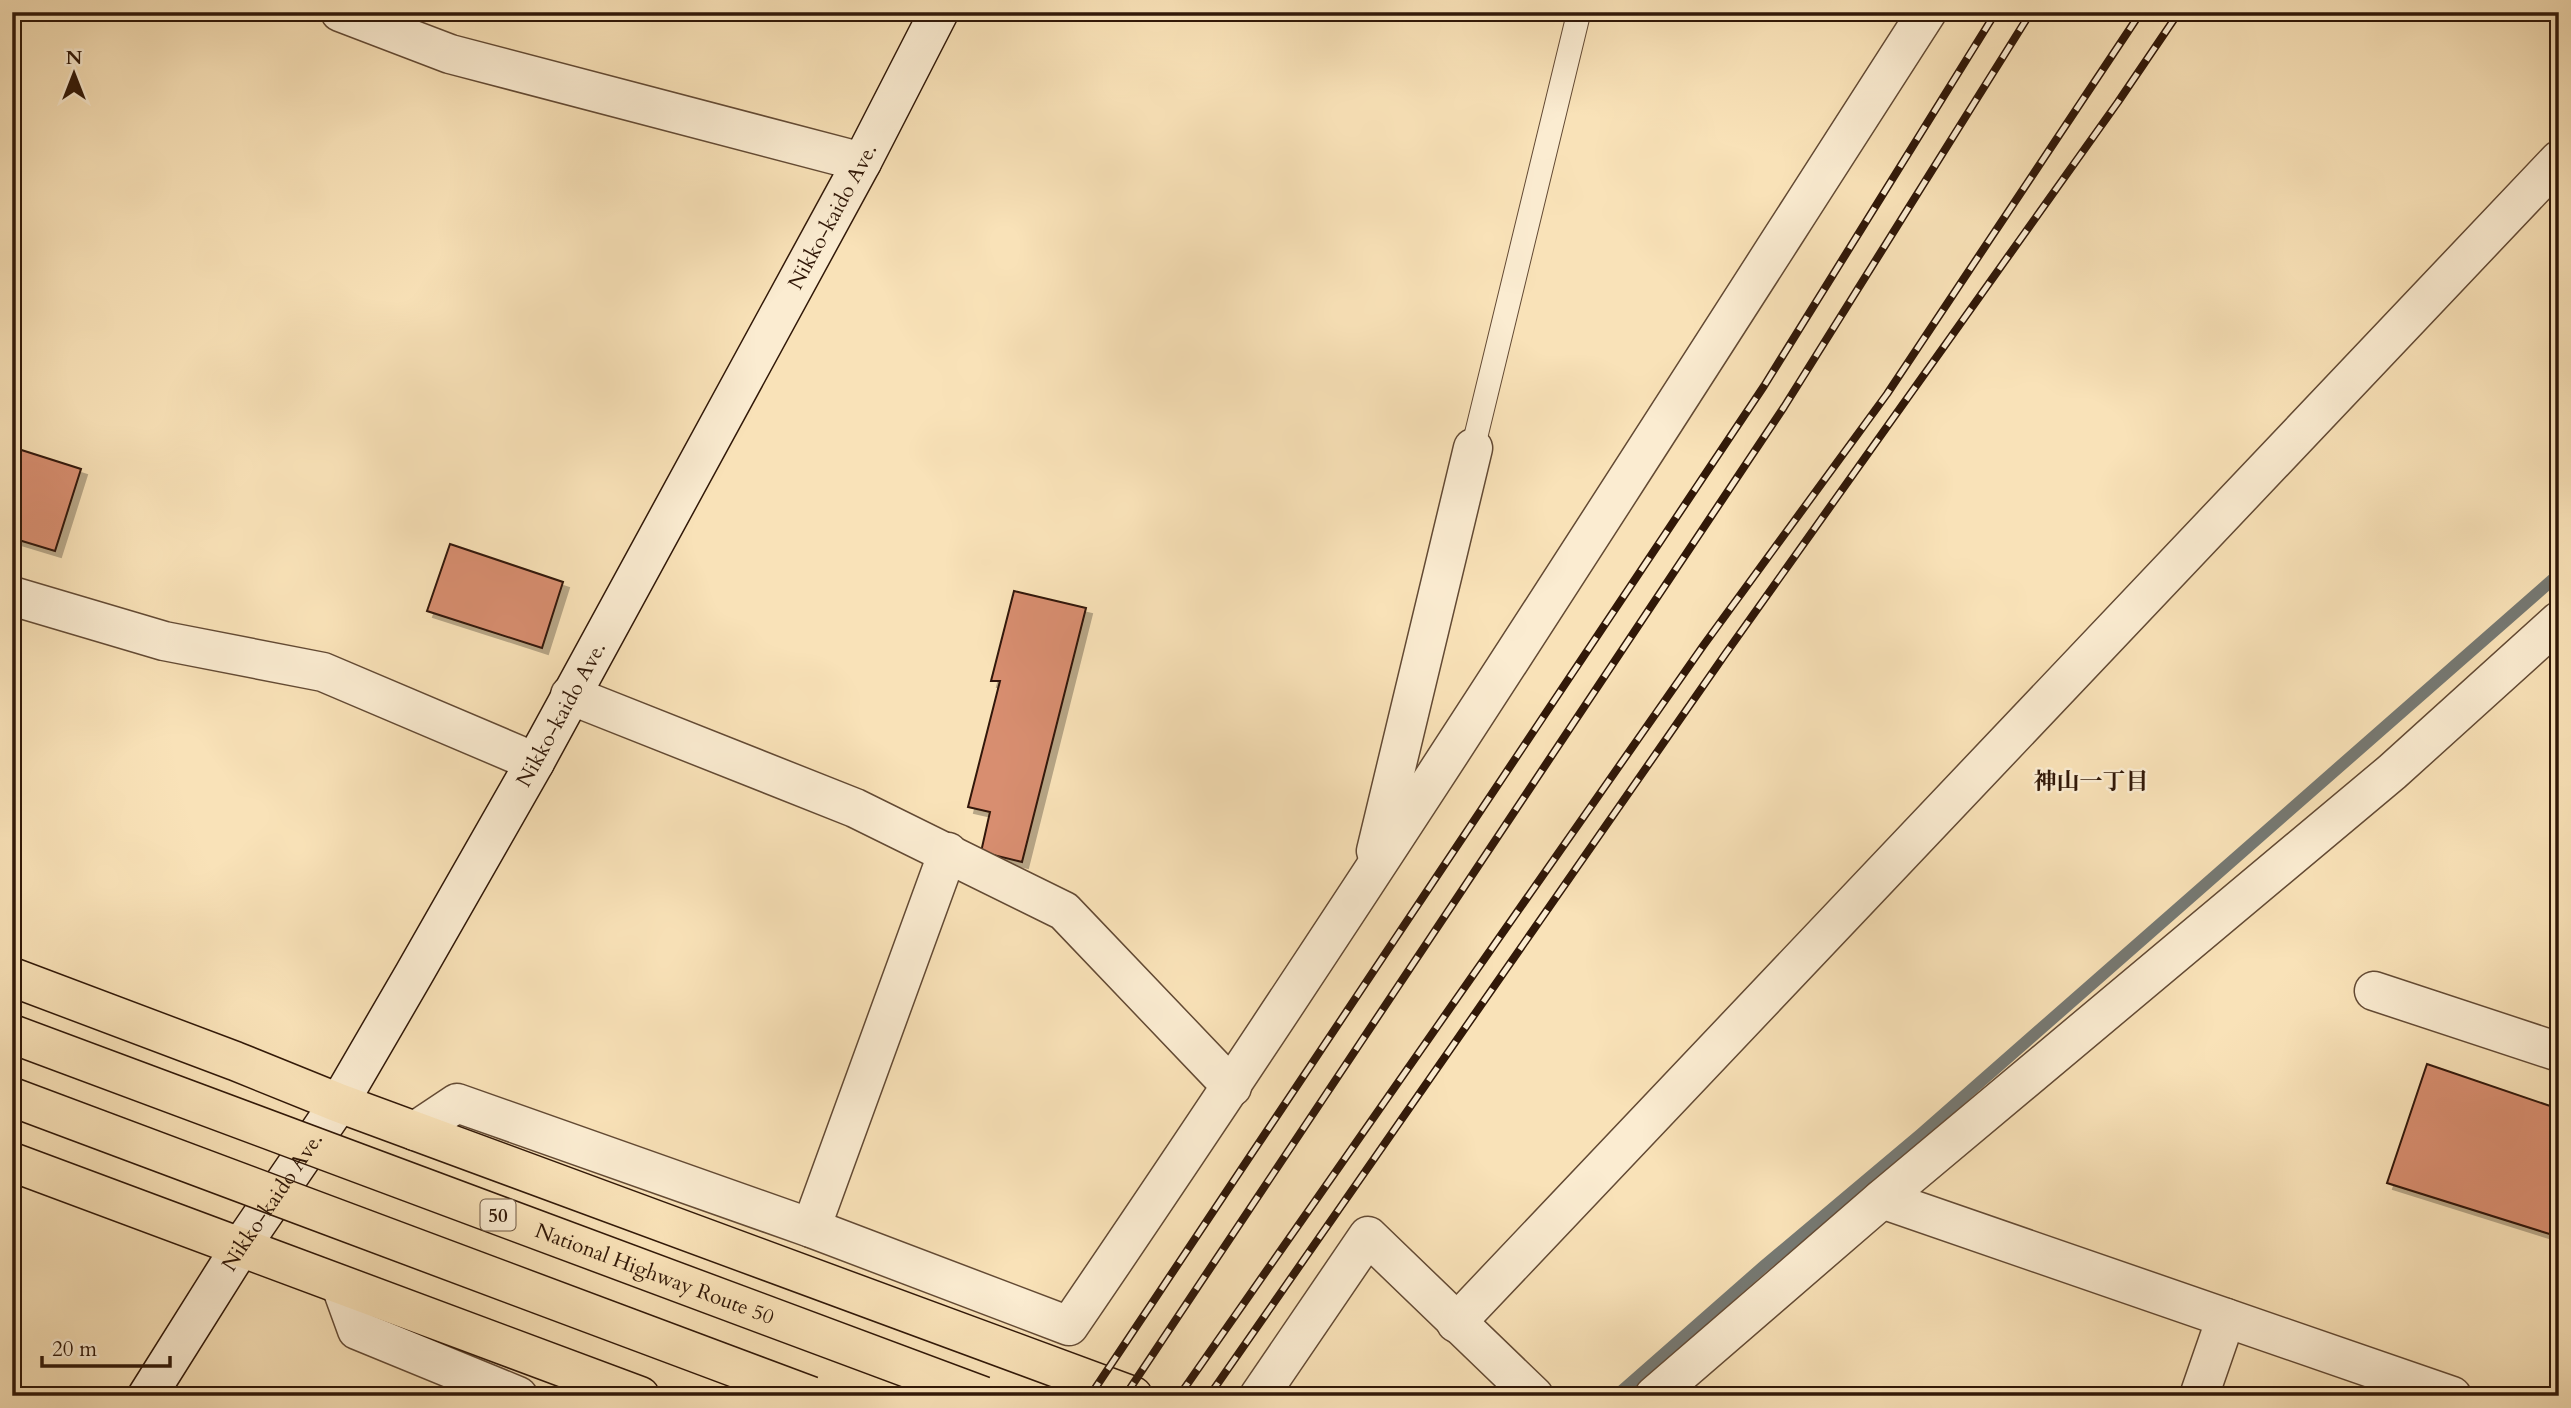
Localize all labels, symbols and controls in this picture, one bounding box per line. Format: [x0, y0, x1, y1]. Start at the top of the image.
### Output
north arrow [38, 38, 108, 108]
text: N [66, 45, 83, 71]
street label: Nikko-kaido Ave. [781, 139, 884, 295]
street label: Nikko-kaido Ave. [510, 637, 613, 793]
district label: 神山一丁目 [2034, 766, 2149, 797]
street label: Nikko-kaido Ave. [215, 1127, 330, 1277]
road number: 50 [480, 1200, 516, 1231]
street label: National Highway Route 50 [531, 1216, 778, 1332]
scale bar [42, 1324, 170, 1368]
text: 20 m [52, 1335, 97, 1364]

